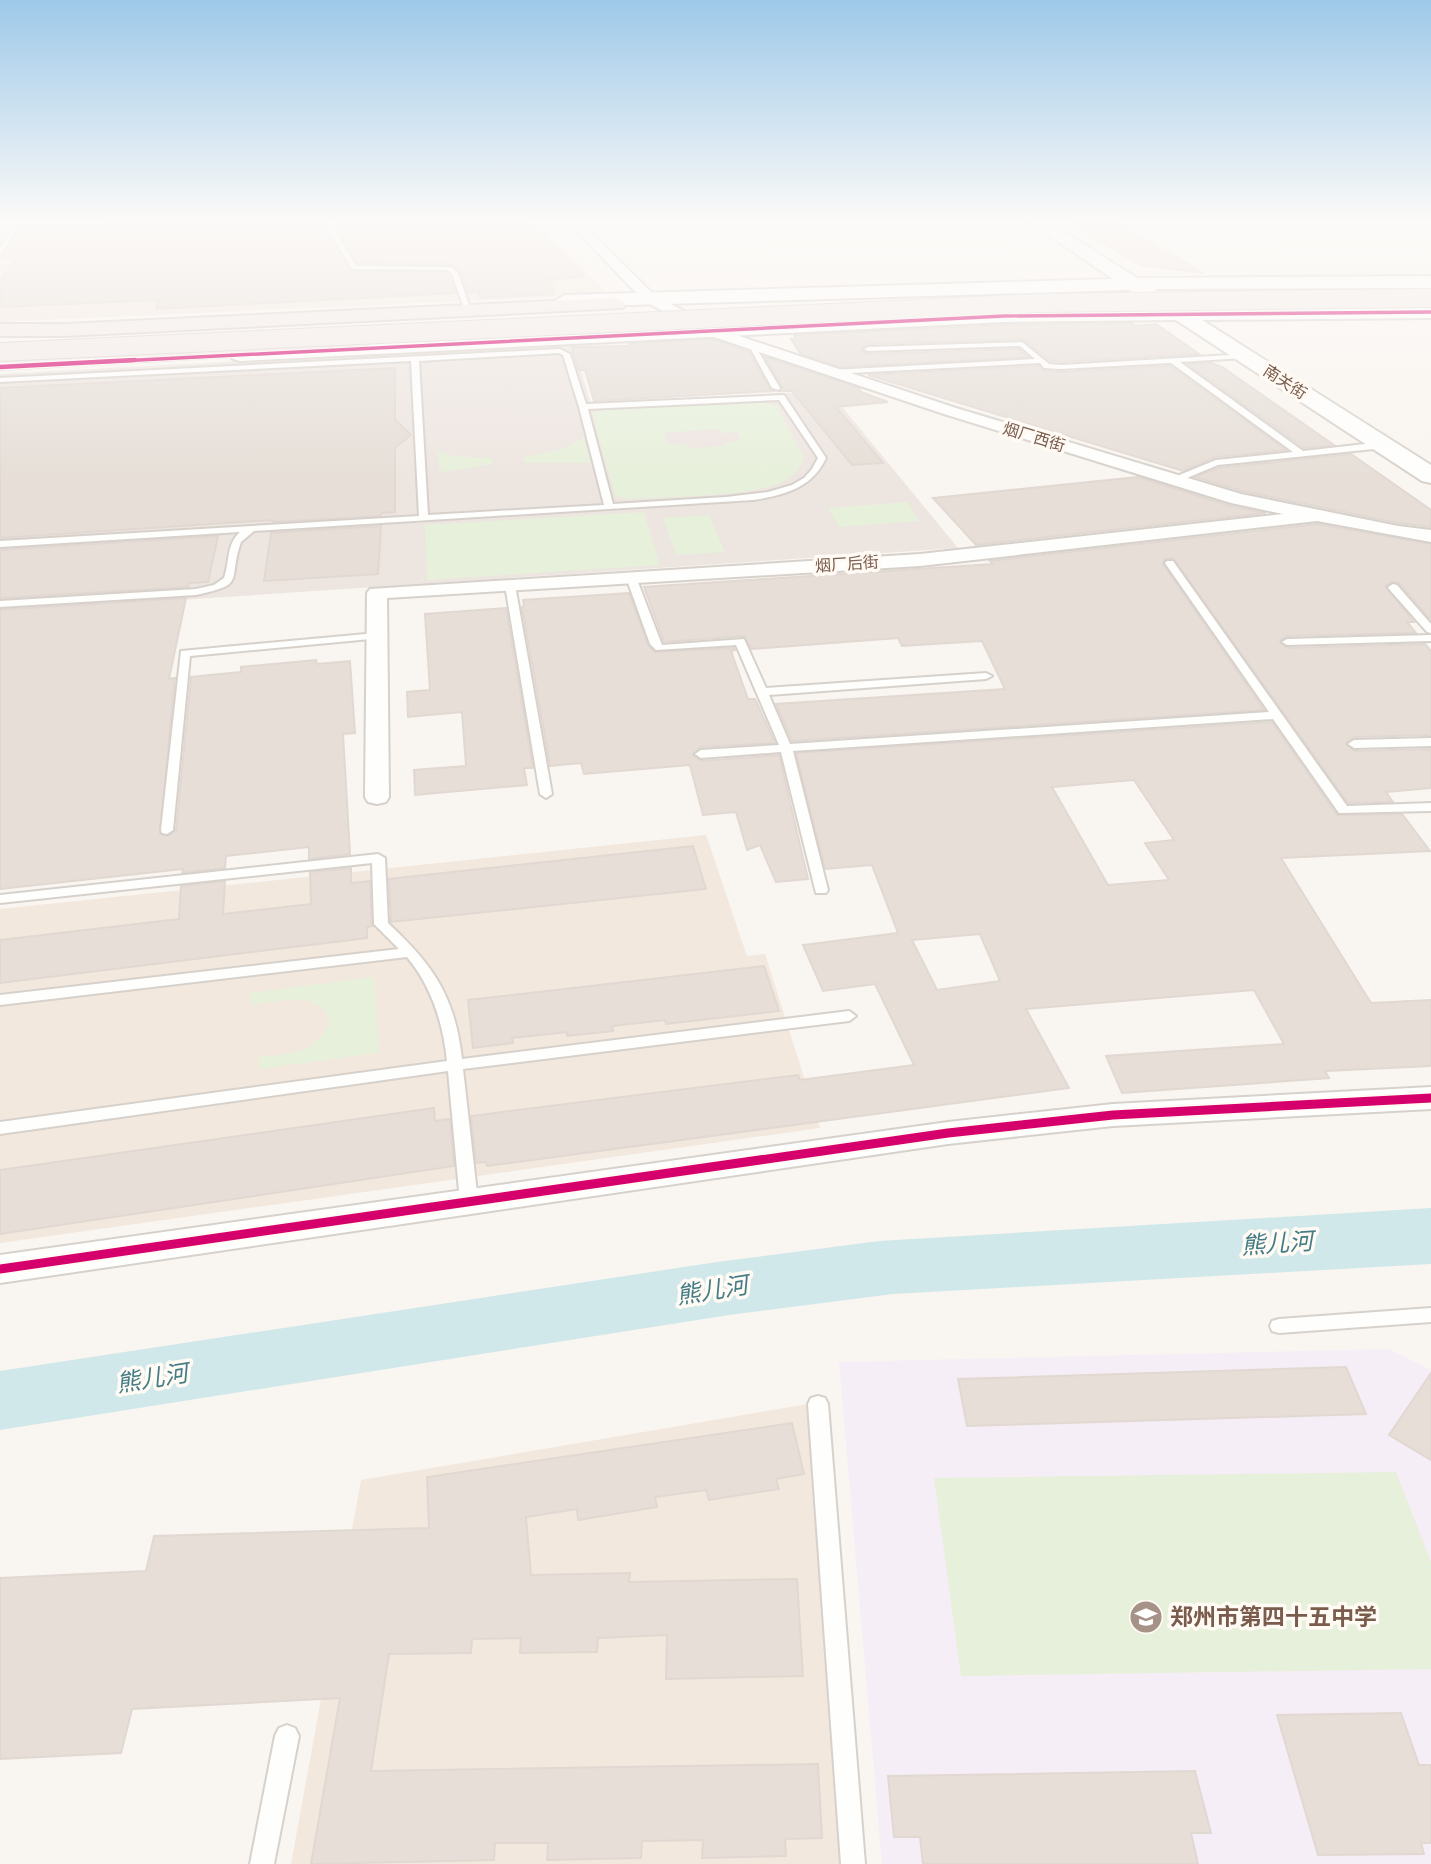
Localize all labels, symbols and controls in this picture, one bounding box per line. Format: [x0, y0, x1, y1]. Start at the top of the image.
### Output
street label: 南关街 [1260, 361, 1310, 403]
street label: 烟厂西街 [1001, 419, 1067, 455]
street label: 烟厂后街 [814, 552, 880, 576]
water label: 熊儿河 [1240, 1226, 1318, 1260]
water label: 熊儿河 [674, 1269, 754, 1310]
water label: 熊儿河 [114, 1357, 194, 1398]
school or university icon: 郑州市第四十五中学 [1127, 1598, 1165, 1636]
place label: 郑州市第四十五中学 [1170, 1603, 1377, 1631]

